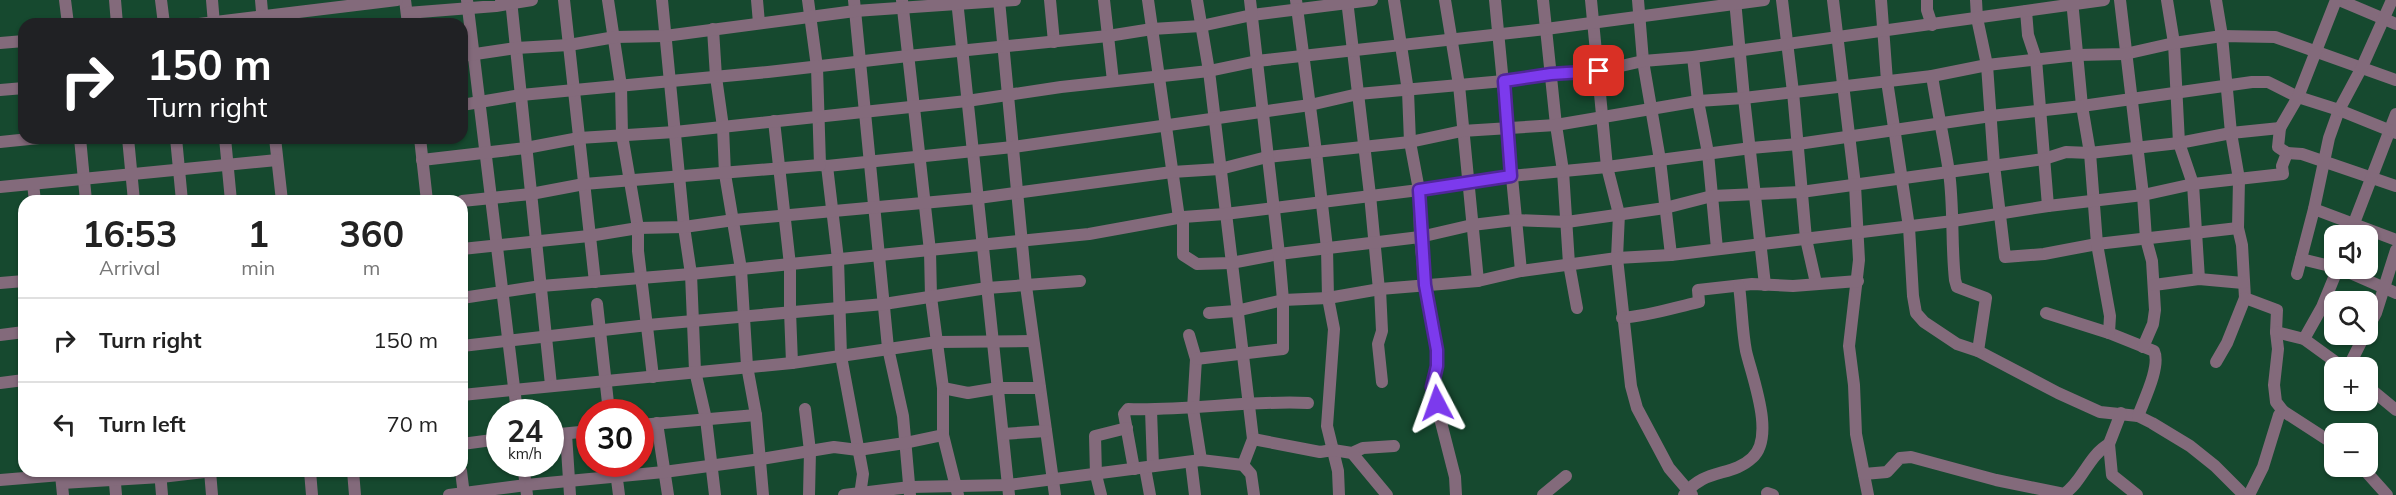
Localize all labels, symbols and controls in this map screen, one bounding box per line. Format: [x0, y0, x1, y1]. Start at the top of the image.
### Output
text: 150 m [147, 38, 272, 91]
icon: right [48, 42, 126, 120]
pin [1573, 45, 1624, 96]
icon: arrive [1582, 54, 1615, 87]
text: Turn right [147, 90, 267, 124]
text: 16:53 [82, 211, 177, 256]
text: 1 [247, 211, 269, 256]
text: 360 [339, 211, 404, 256]
map controls [2324, 225, 2378, 477]
button: sound [2324, 225, 2378, 279]
text: Arrival [99, 255, 160, 280]
text: min [241, 255, 275, 280]
text: m [363, 255, 380, 280]
button: search [2324, 291, 2378, 345]
icon: right [48, 324, 81, 357]
text: Turn right [99, 326, 202, 354]
text: 150 m [373, 326, 438, 354]
button: + [2324, 357, 2378, 411]
position arrow [1405, 371, 1469, 435]
speed limit sign: 30 [576, 399, 654, 477]
icon: left [48, 408, 81, 441]
text: Turn left [99, 410, 186, 438]
text: 70 m [387, 410, 438, 438]
text: 24 [507, 412, 543, 450]
button: − [2324, 423, 2378, 477]
text: km/h [508, 444, 542, 463]

